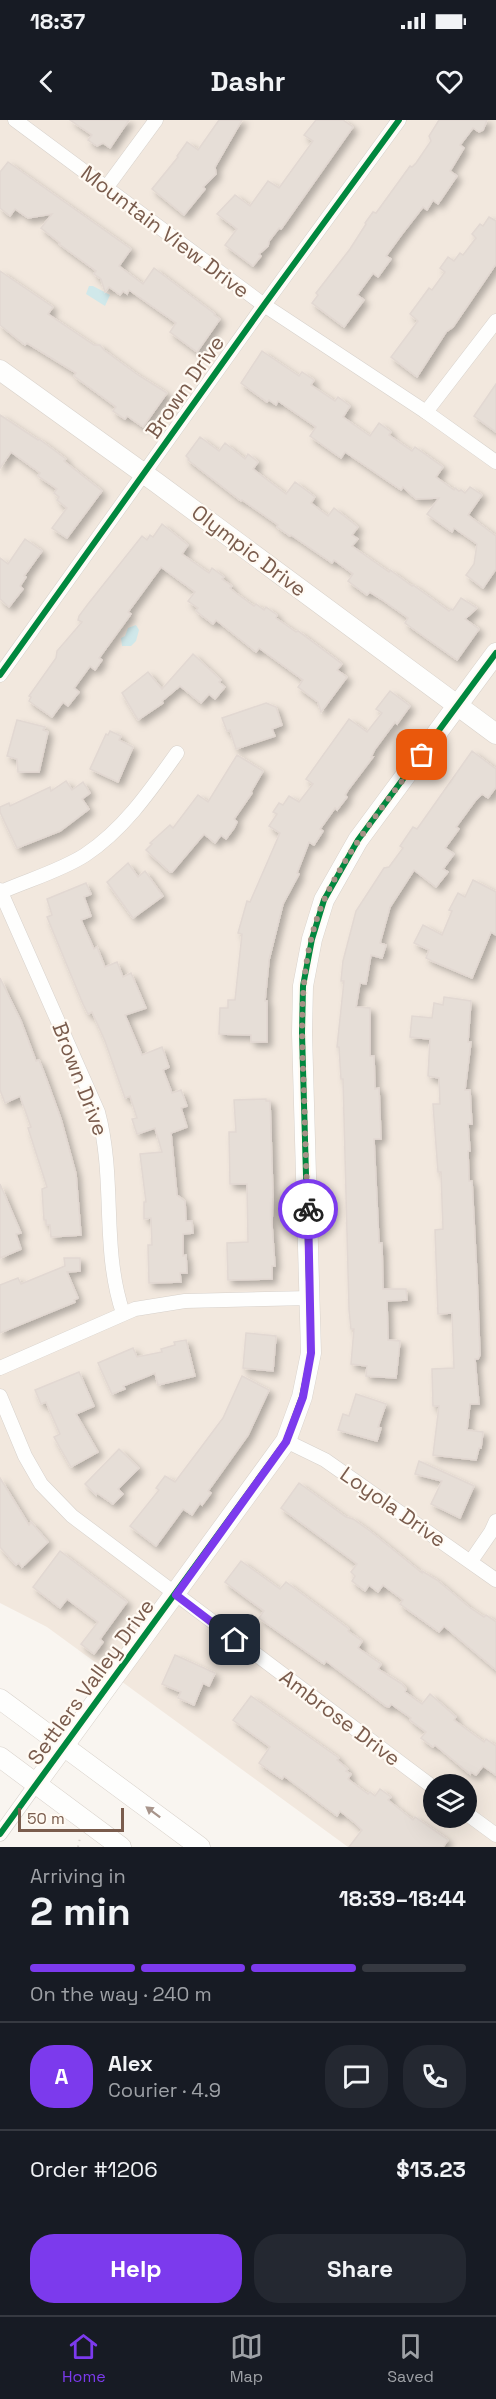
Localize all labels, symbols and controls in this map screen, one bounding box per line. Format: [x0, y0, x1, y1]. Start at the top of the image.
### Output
text: 18:37 [30, 7, 85, 35]
text: Dashr [211, 64, 285, 99]
icon: back [30, 65, 63, 98]
icon: heart [433, 65, 466, 98]
street label: Mountain View Drive [76, 159, 255, 304]
street label: Brown Drive [139, 330, 230, 443]
street label: Olympic Drive [186, 499, 312, 603]
pin [396, 729, 447, 780]
icon: bag [405, 738, 438, 771]
street label: Brown Drive [46, 1018, 114, 1139]
courier [278, 1179, 338, 1239]
icon: bike [292, 1193, 325, 1226]
street label: Loyola Drive [335, 1460, 451, 1553]
street label: Settlers Valley Drive [21, 1593, 160, 1770]
pin [209, 1614, 260, 1665]
icon: home [218, 1623, 251, 1656]
street label: Ambrose Drive [274, 1663, 406, 1772]
map controls [423, 1774, 477, 1828]
button: layers [423, 1774, 477, 1828]
scale bar [18, 1805, 124, 1832]
one-way arrow [146, 1806, 162, 1818]
text: 50 m [27, 1808, 65, 1829]
text: Arriving in [30, 1863, 126, 1889]
text: 18:39–18:44 [339, 1884, 466, 1912]
text: 2 min [30, 1887, 131, 1936]
text: On the way · 240 m [30, 1981, 212, 2007]
button: chat [325, 2045, 388, 2108]
button: phone [403, 2045, 466, 2108]
text: Alex [108, 2049, 153, 2077]
text: A [55, 2062, 68, 2090]
text: Courier · 4.9 [108, 2077, 221, 2103]
text: Order #1206 [30, 2155, 158, 2183]
text: $13.23 [396, 2155, 466, 2183]
button: Help [30, 2234, 242, 2303]
button: Share [254, 2234, 466, 2303]
tab: Home [62, 2330, 106, 2387]
tab: Map [230, 2330, 263, 2387]
tab: Saved [387, 2330, 434, 2387]

